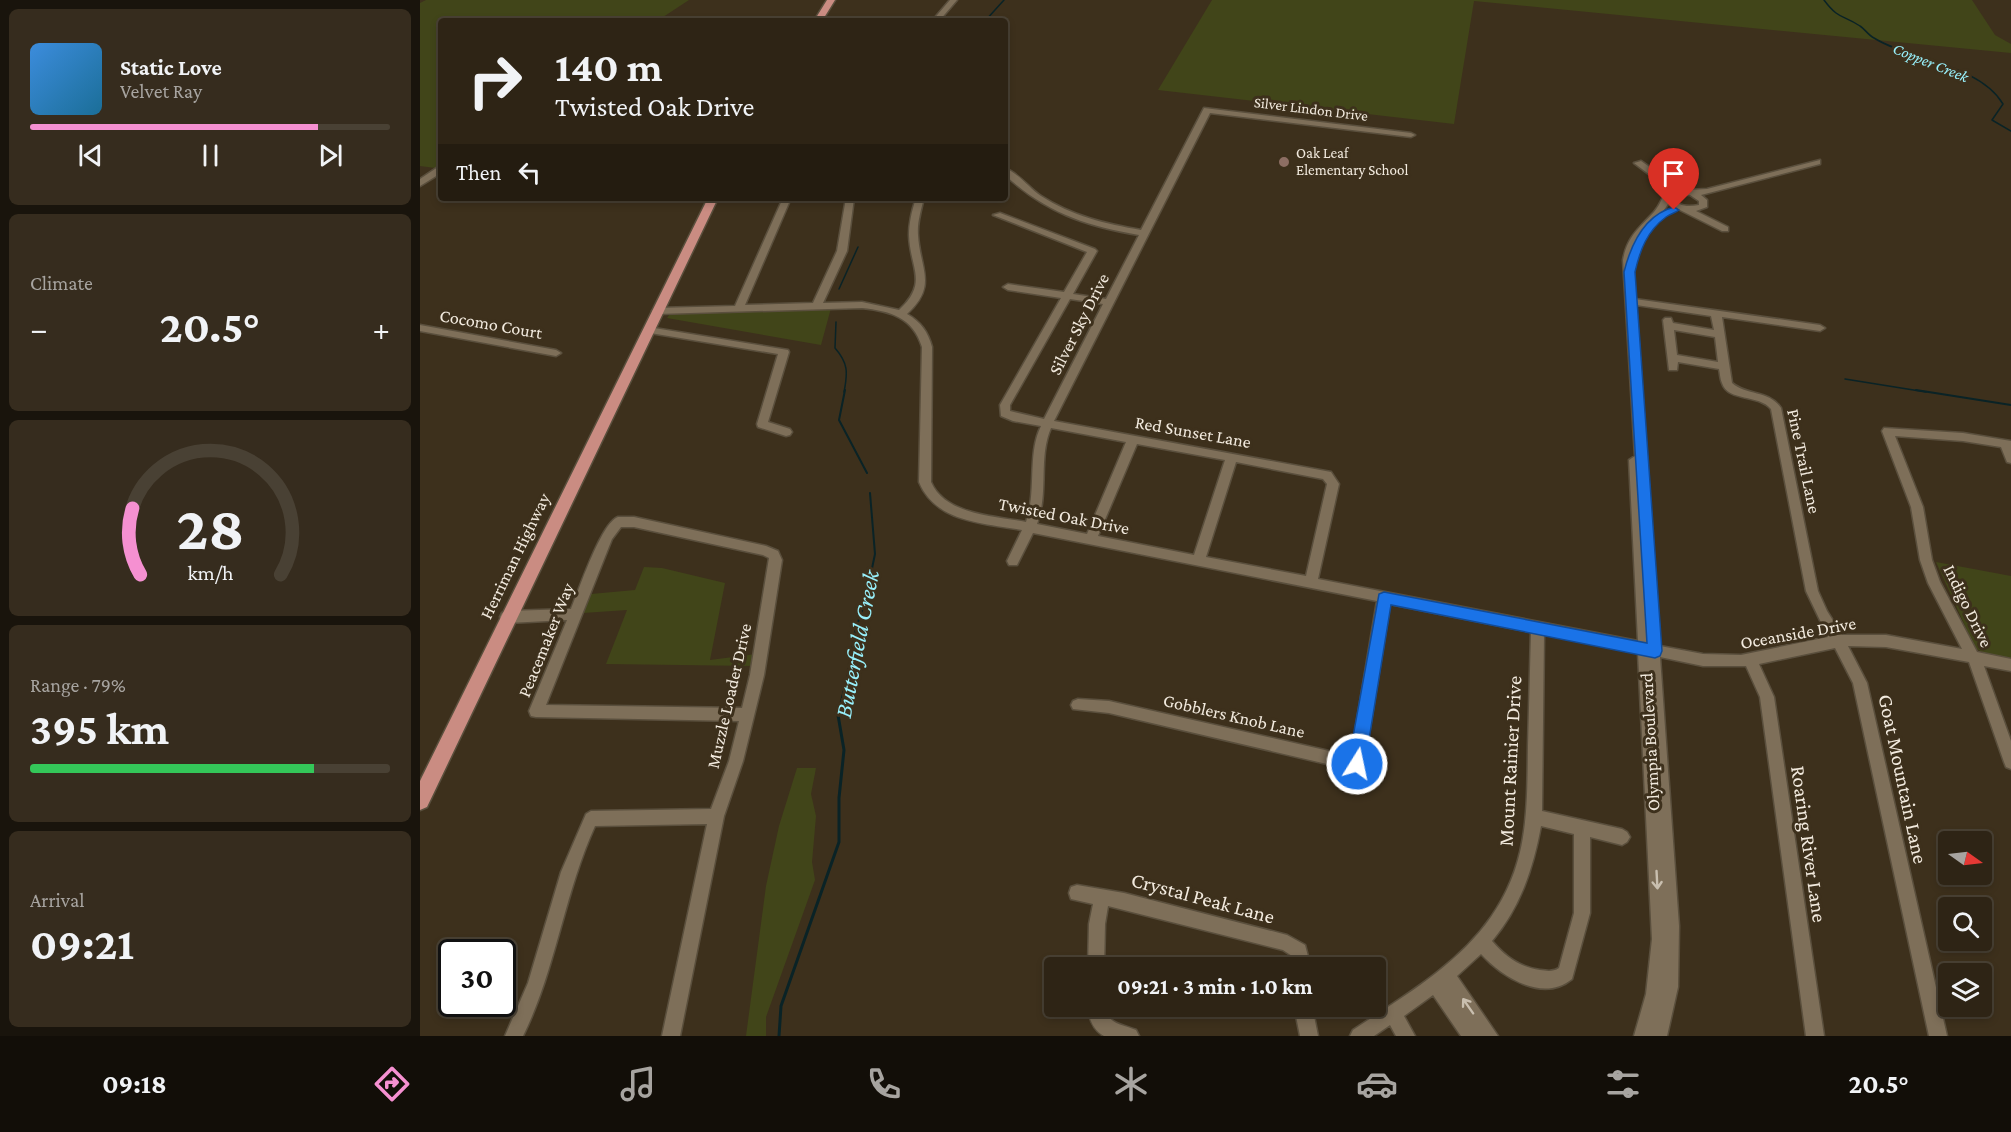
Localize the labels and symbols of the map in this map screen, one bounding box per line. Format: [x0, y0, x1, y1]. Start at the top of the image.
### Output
water label: Copper Creek [1890, 40, 1972, 87]
street label: Silver Lindon Drive [1253, 94, 1369, 124]
place label: Oak Leaf Elementary School [1296, 145, 1408, 179]
pin [1648, 148, 1699, 210]
marker: Oak Leaf Elementary School [1277, 155, 1291, 169]
street label: Silver Sky Drive [1045, 270, 1113, 378]
street label: Cocomo Court [438, 305, 545, 343]
street label: Pine Trail Lane [1783, 407, 1825, 515]
street label: Red Sunset Lane [1133, 412, 1253, 452]
street label: Herriman Highway [476, 489, 554, 622]
street label: Twisted Oak Drive [997, 493, 1131, 539]
street label: Indigo Drive [1939, 561, 1997, 651]
water label: Butterfield Creek [829, 566, 884, 720]
street label: Peacemaker Way [514, 579, 578, 700]
street label: Oceanside Drive [1739, 613, 1857, 653]
street label: Muzzle Loader Drive [703, 621, 755, 771]
street label: Olympia Boulevard [1636, 672, 1664, 812]
street label: Mount Rainier Drive [1494, 675, 1526, 847]
street label: Gobblers Knob Lane [1161, 690, 1307, 742]
street label: Goat Mountain Lane [1873, 692, 1933, 866]
position arrow [1325, 732, 1389, 796]
street label: Roaring River Lane [1786, 764, 1832, 924]
north arrow [1938, 831, 1992, 885]
street label: Crystal Peak Lane [1129, 867, 1277, 929]
one-way arrow [1652, 869, 1663, 889]
speed limit sign: 30 [438, 939, 516, 1017]
one-way arrow [1462, 998, 1474, 1015]

